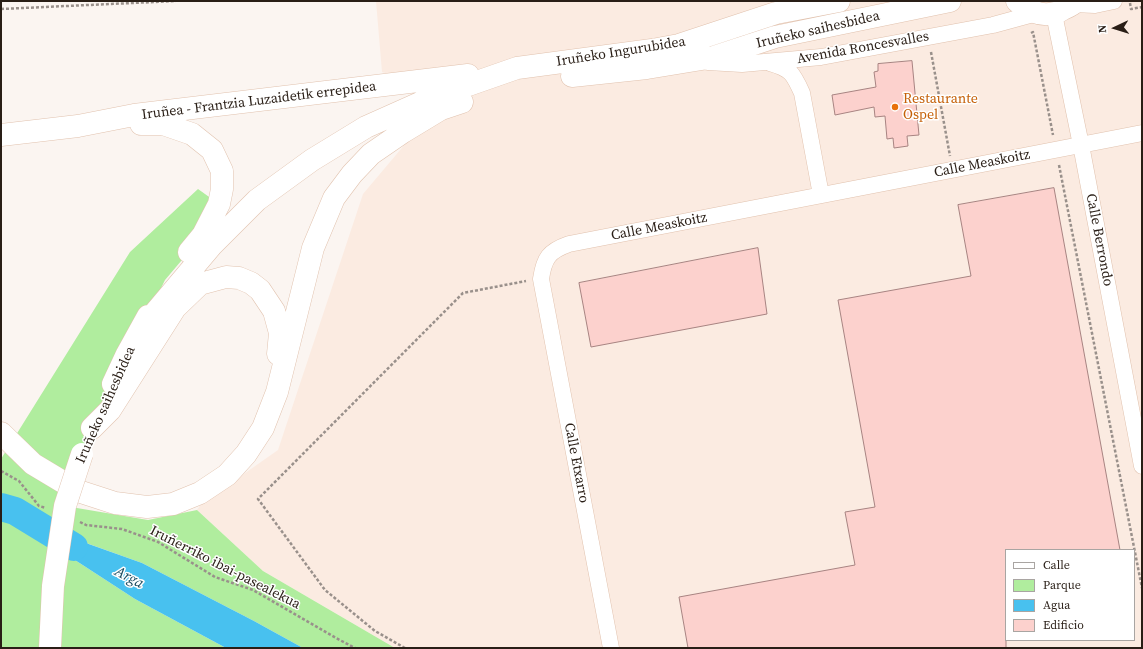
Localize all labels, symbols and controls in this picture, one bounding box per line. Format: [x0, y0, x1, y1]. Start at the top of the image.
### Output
street label: Iruñeko saihesbidea [755, 8, 881, 52]
north arrow [1095, 8, 1135, 48]
text: N [1095, 24, 1110, 33]
street label: Avenida Roncesvalles [796, 28, 930, 68]
street label: Iruñeko Ingurubidea [555, 33, 687, 71]
street label: Iruñea - Frantzia Luzaidetik errepidea [141, 78, 377, 124]
place label: Restaurante Ospel [903, 91, 978, 124]
marker: Restaurante Ospel [890, 102, 900, 112]
street label: Calle Measkoitz [933, 146, 1031, 182]
street label: Calle Berrondo [1082, 192, 1116, 288]
street label: Calle Measkoitz [610, 209, 708, 245]
street label: Iruñeko saihesbidea [73, 344, 139, 466]
street label: Calle Etxarro [560, 421, 592, 505]
street label: Iruñerriko ibai-pasealekua [147, 523, 303, 613]
legend [1005, 549, 1135, 641]
text: Calle [1043, 557, 1070, 573]
water label: Arga [111, 563, 147, 593]
text: Parque [1043, 577, 1081, 593]
text: Agua [1043, 597, 1070, 613]
text: Edificio [1043, 617, 1084, 633]

